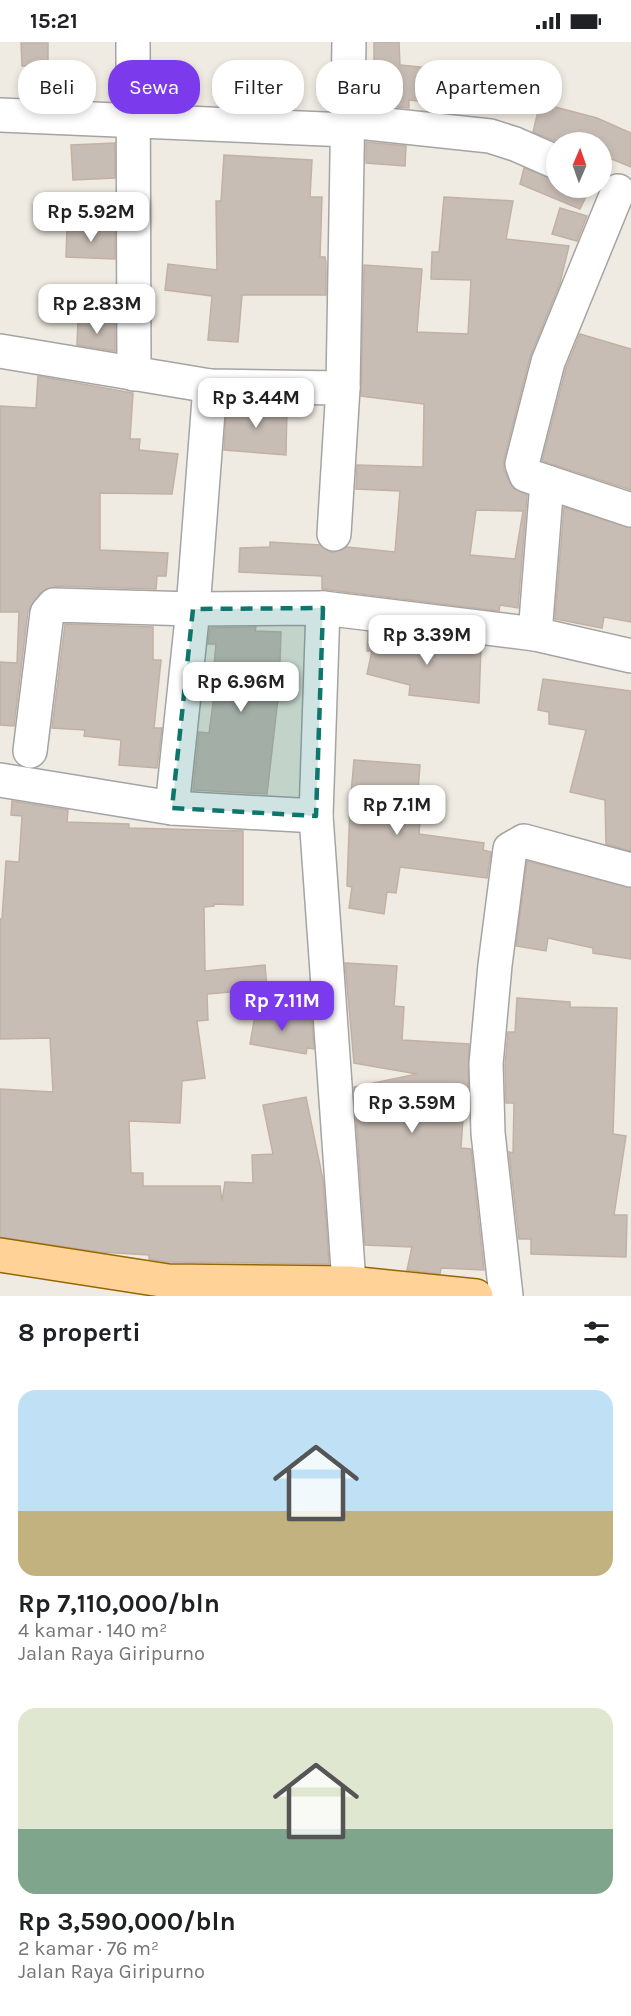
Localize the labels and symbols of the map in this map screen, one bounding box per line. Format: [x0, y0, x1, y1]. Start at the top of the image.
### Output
north arrow [546, 132, 612, 198]
pin: Rp 5.92M [29, 192, 153, 243]
pin: Rp 2.83M [35, 284, 159, 335]
pin: Rp 3.44M [194, 378, 318, 429]
pin: Rp 3.39M [365, 615, 489, 666]
pin: Rp 6.96M [179, 662, 303, 713]
pin: Rp 7.1M [342, 785, 452, 836]
pin: Rp 7.11M [220, 981, 344, 1032]
pin: Rp 3.59M [350, 1083, 474, 1134]

